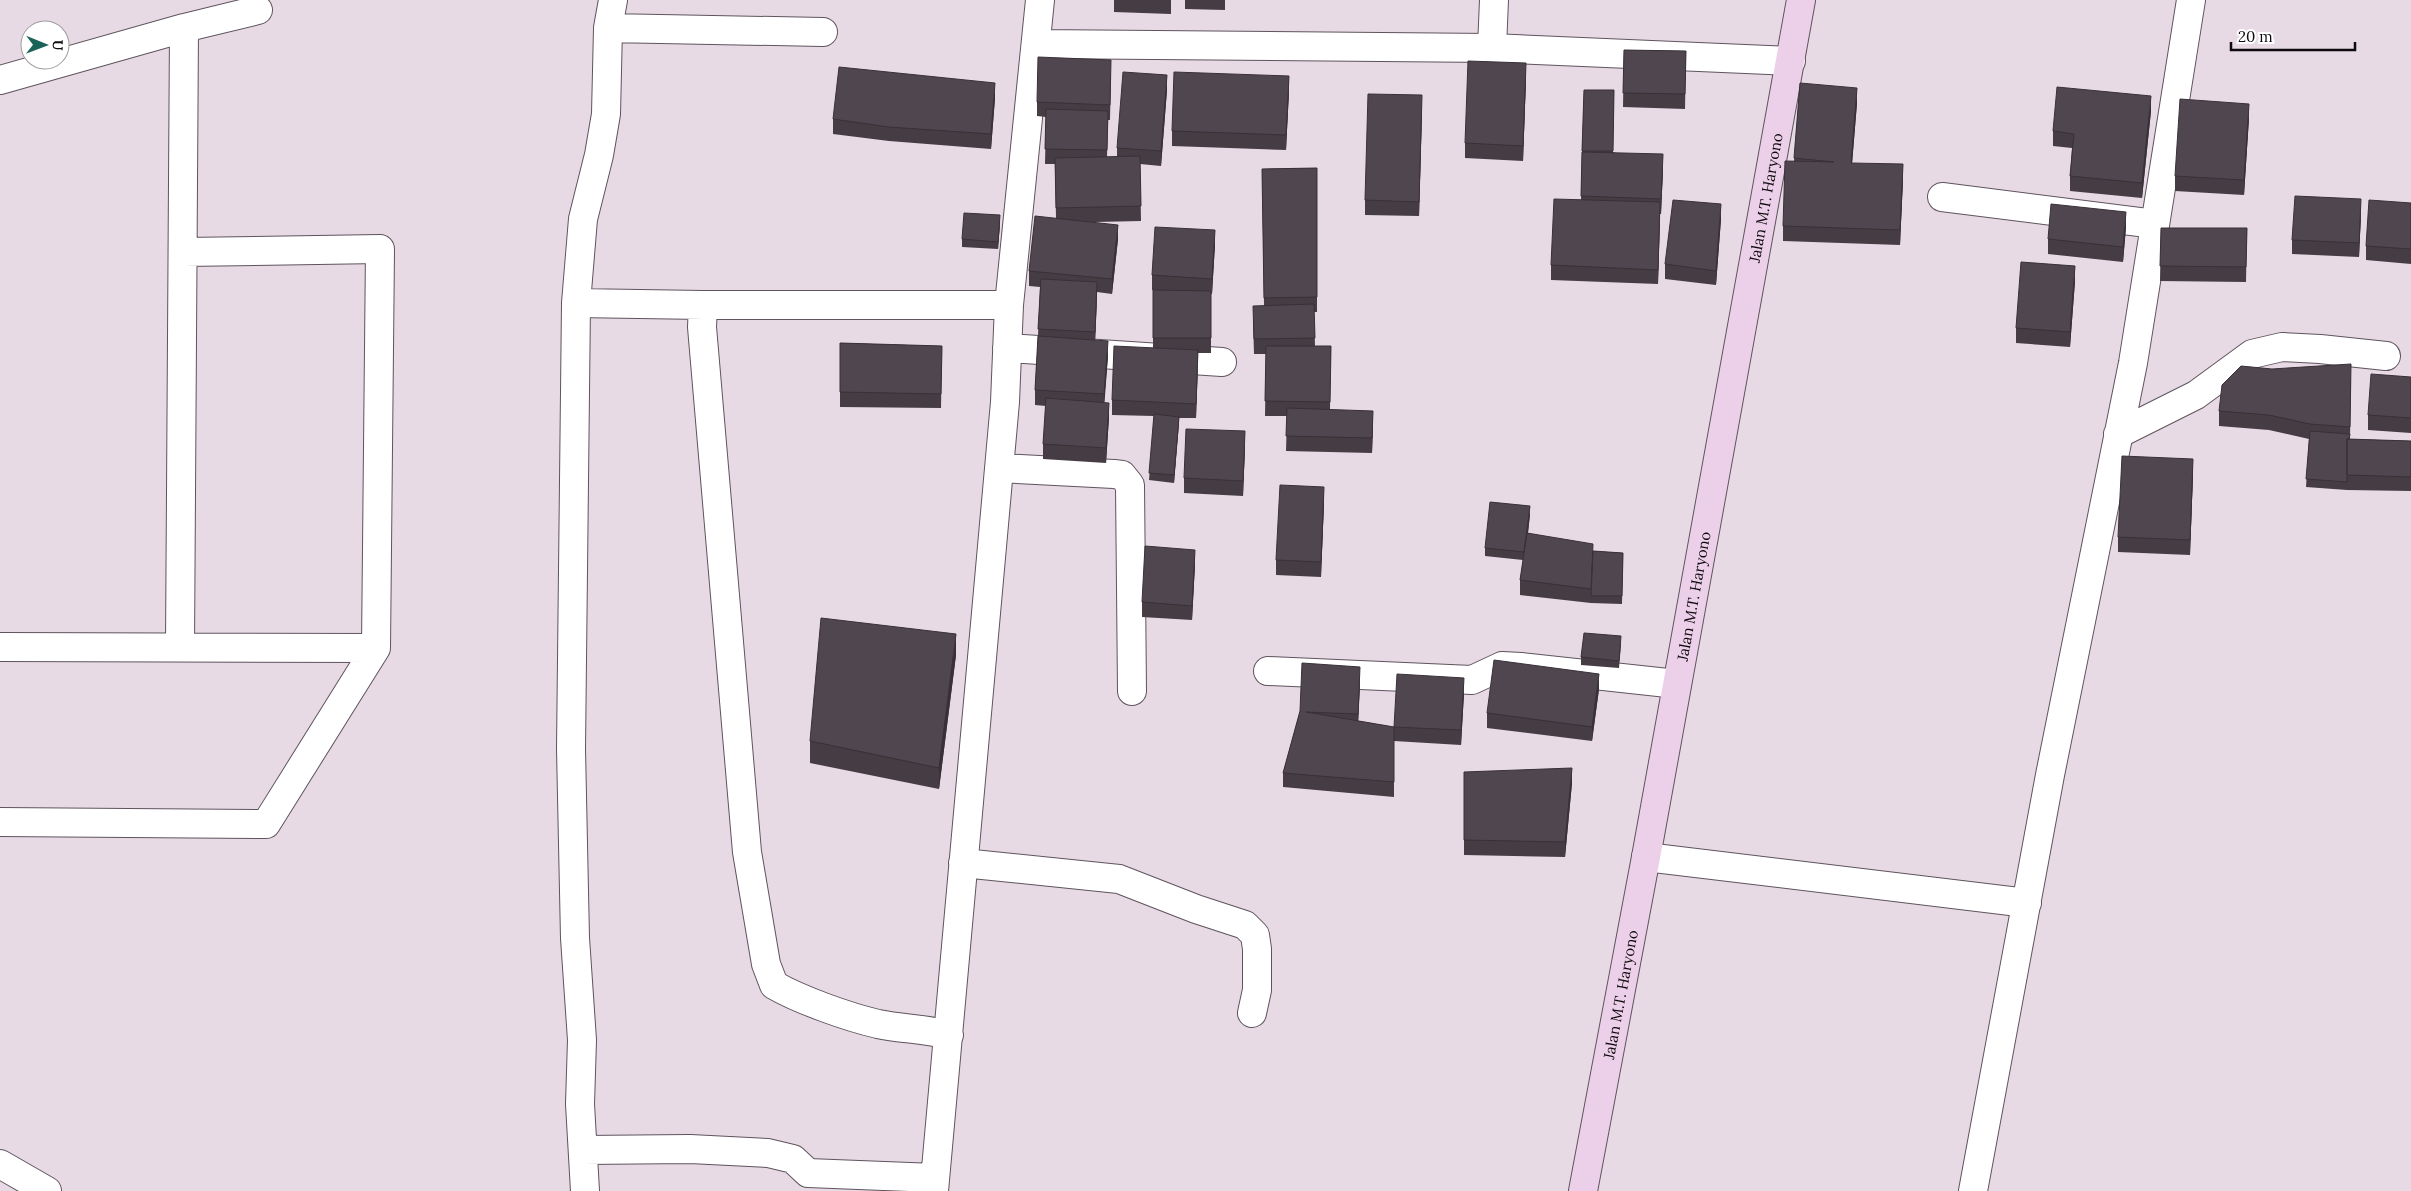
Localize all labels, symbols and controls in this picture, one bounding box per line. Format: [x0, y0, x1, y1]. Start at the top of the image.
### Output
north arrow [20, 20, 70, 70]
scale bar [2231, 20, 2355, 52]
text: 20 m [2238, 27, 2273, 46]
text: U [49, 40, 67, 51]
street label: Jalan M.T. Haryono [1744, 131, 1786, 265]
street label: Jalan M.T. Haryono [1672, 530, 1714, 663]
street label: Jalan M.T. Haryono [1598, 928, 1642, 1062]

